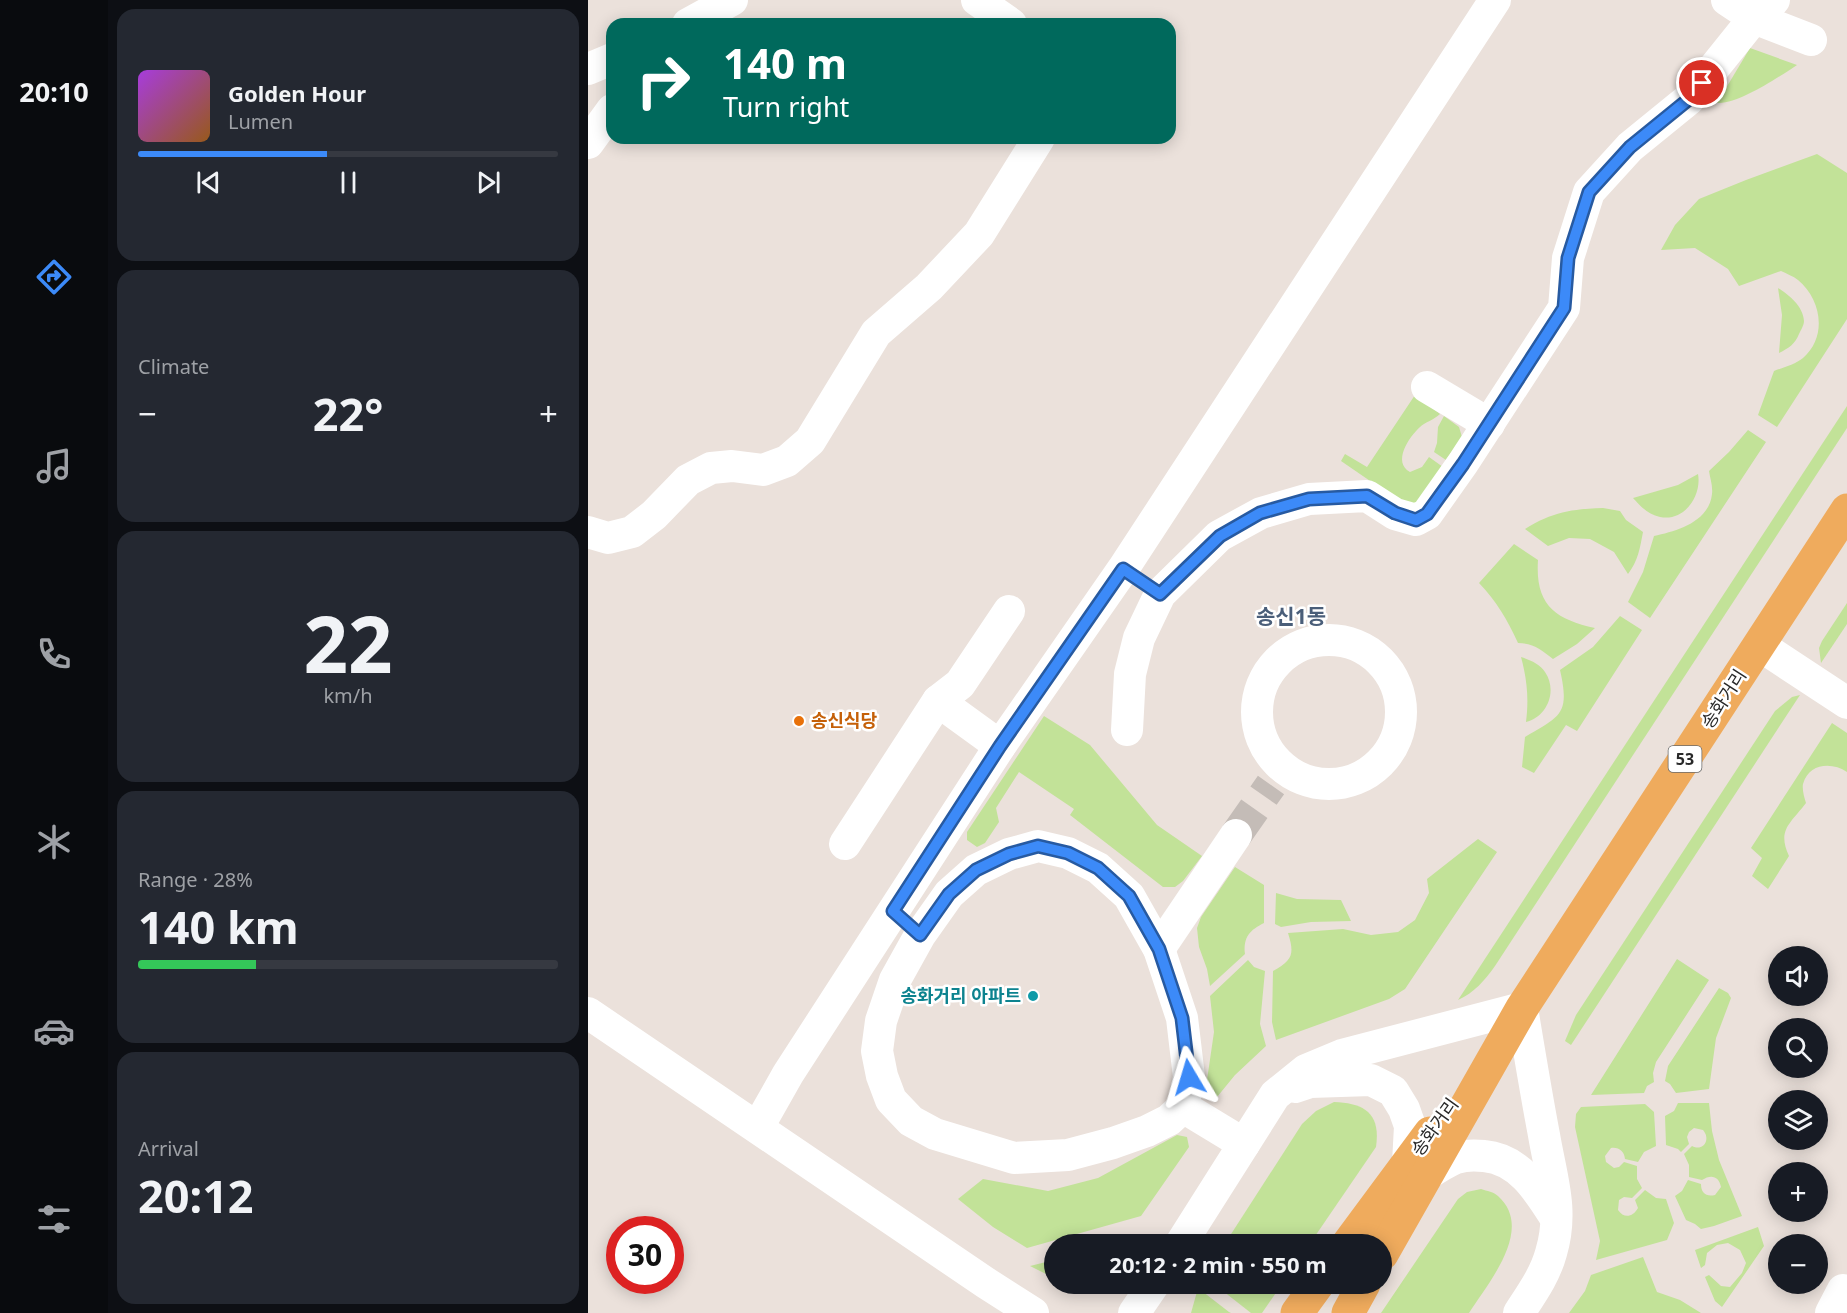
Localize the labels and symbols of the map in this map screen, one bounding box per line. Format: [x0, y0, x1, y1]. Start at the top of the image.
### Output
pin [1676, 57, 1727, 108]
district label: 송신1동 [1256, 602, 1326, 630]
street label: 송화거리 [1695, 664, 1751, 733]
place label: 송신식당 [811, 708, 877, 732]
marker: 송신식당 [792, 714, 806, 728]
road number: 53 [1668, 746, 1702, 772]
place label: 송화거리 아파트 [900, 983, 1021, 1007]
marker: 송화거리 아파트 [1026, 989, 1040, 1003]
position arrow [1157, 1045, 1221, 1109]
street label: 송화거리 [1405, 1093, 1463, 1160]
speed limit sign: 30 [606, 1216, 684, 1294]

